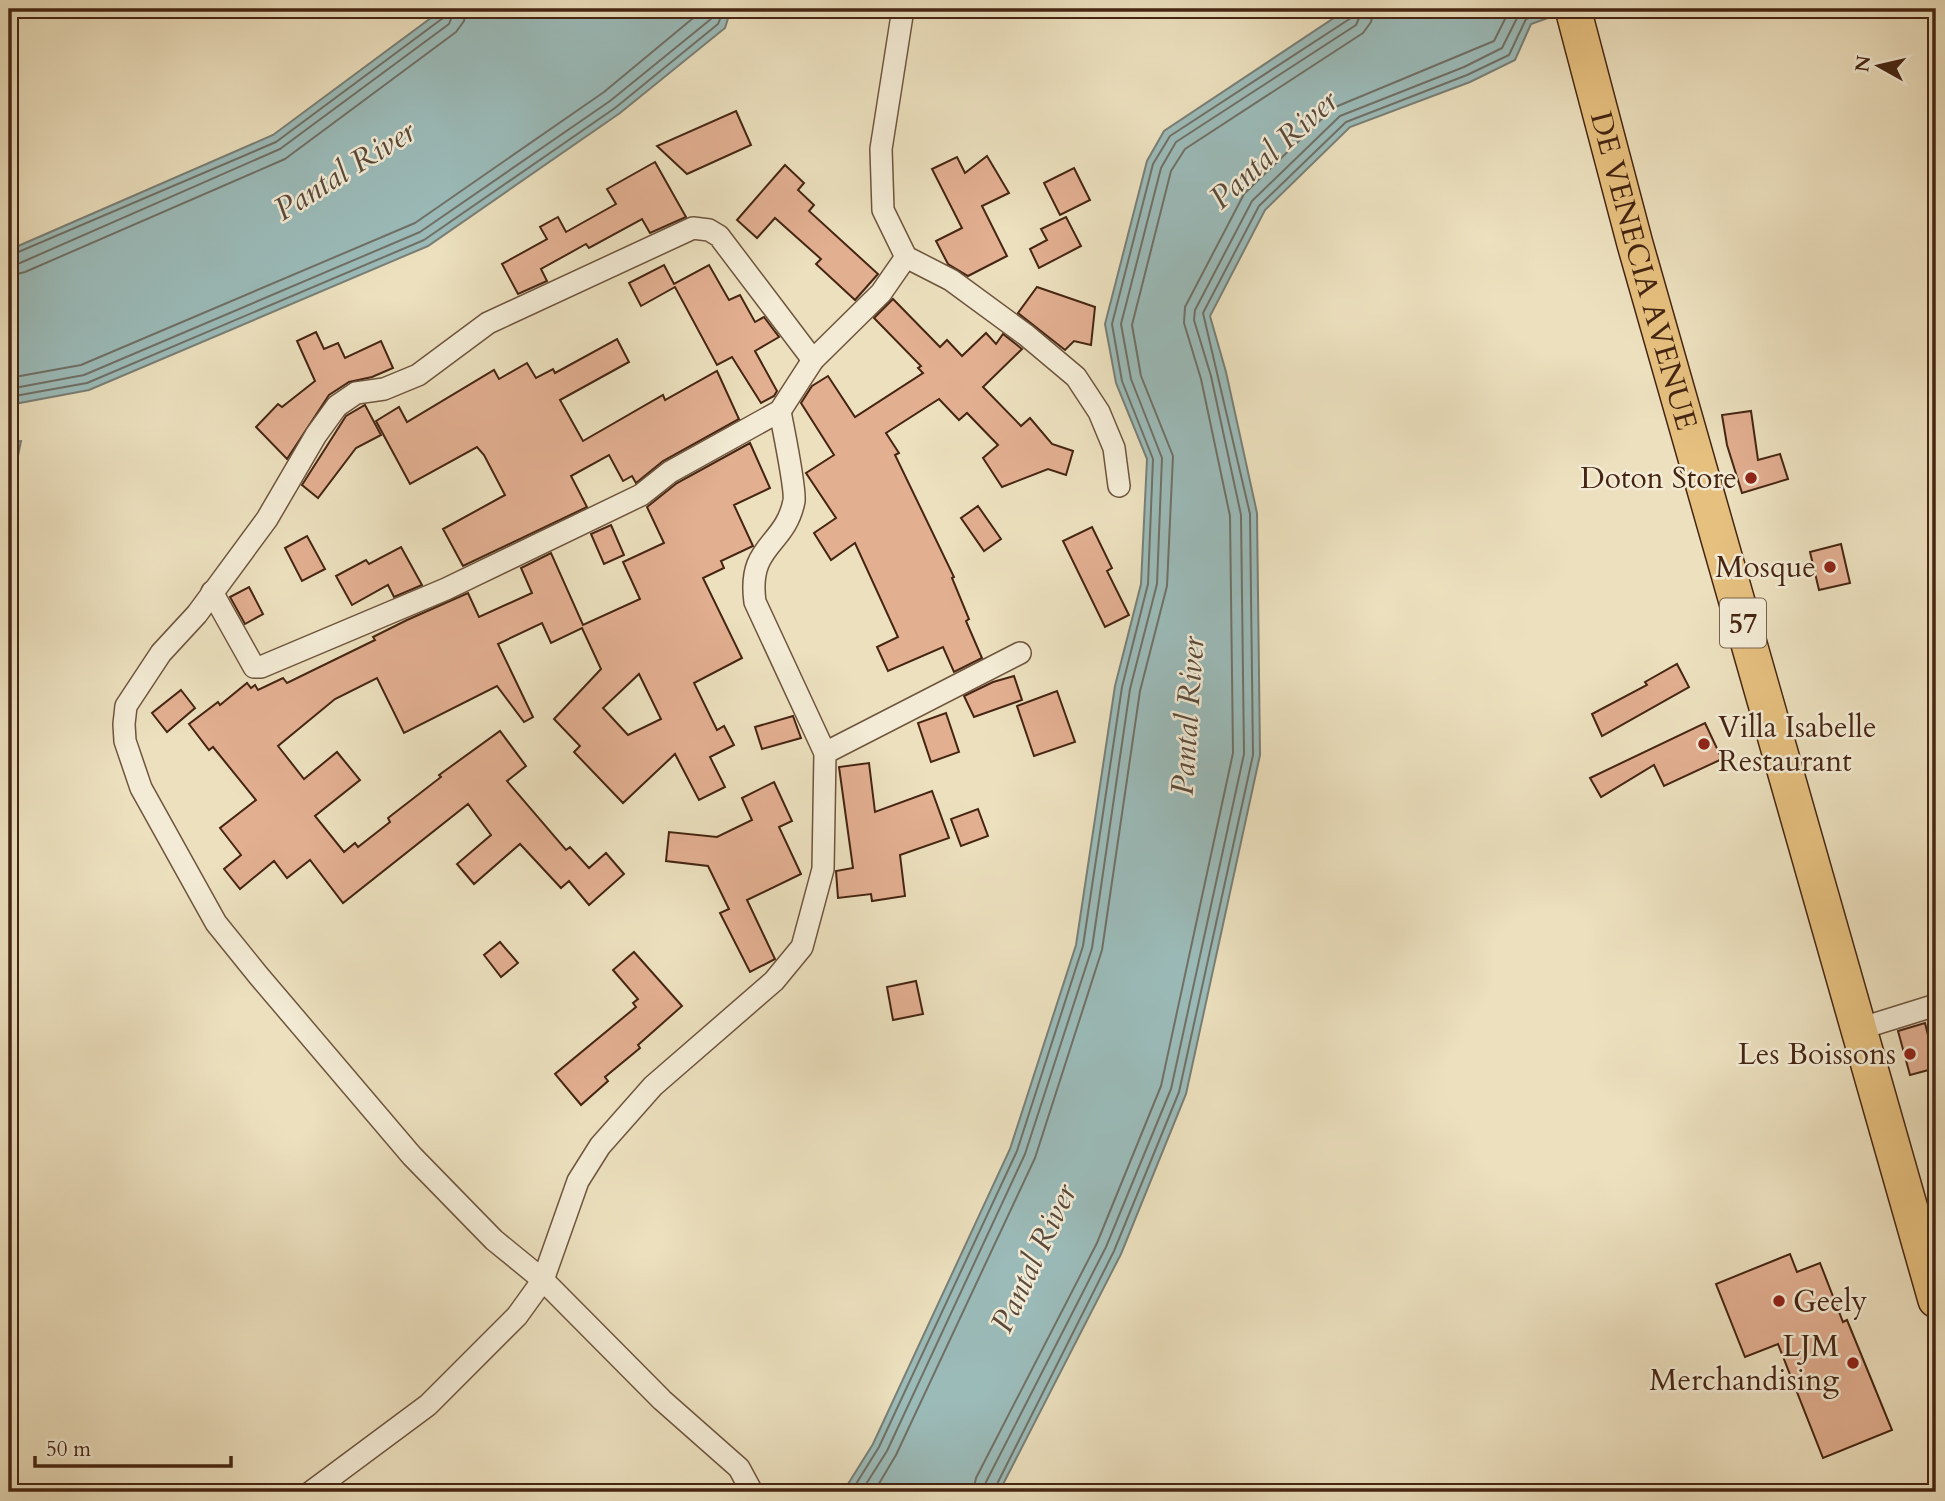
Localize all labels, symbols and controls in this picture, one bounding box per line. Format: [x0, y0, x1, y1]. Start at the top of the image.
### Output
north arrow [1843, 32, 1913, 102]
text: N [1849, 53, 1877, 74]
water label: Pantal River [1200, 79, 1349, 219]
street label: DE VENECIA AVENUE [1580, 107, 1707, 435]
water label: Pantal River [265, 109, 425, 232]
place label: Doton Store [1580, 458, 1737, 499]
marker: Doton Store [1743, 470, 1759, 486]
place label: Mosque [1715, 547, 1816, 588]
marker: Mosque [1822, 559, 1838, 575]
road number: 57 [1720, 598, 1766, 648]
water label: Pantal River [1161, 634, 1216, 797]
place label: Villa Isabelle Restaurant [1718, 707, 1877, 782]
marker: Villa Isabelle Restaurant [1696, 736, 1712, 752]
place label: Les Boissons [1738, 1034, 1896, 1075]
marker: Les Boissons [1902, 1046, 1918, 1062]
water label: Pantal River [980, 1176, 1088, 1340]
place label: Geely [1793, 1281, 1868, 1322]
marker: Geely [1771, 1293, 1787, 1309]
place label: LJM Merchandising [1649, 1326, 1839, 1401]
marker: LJM Merchandising [1845, 1355, 1861, 1371]
scale bar [35, 1424, 231, 1468]
text: 50 m [46, 1435, 91, 1464]

